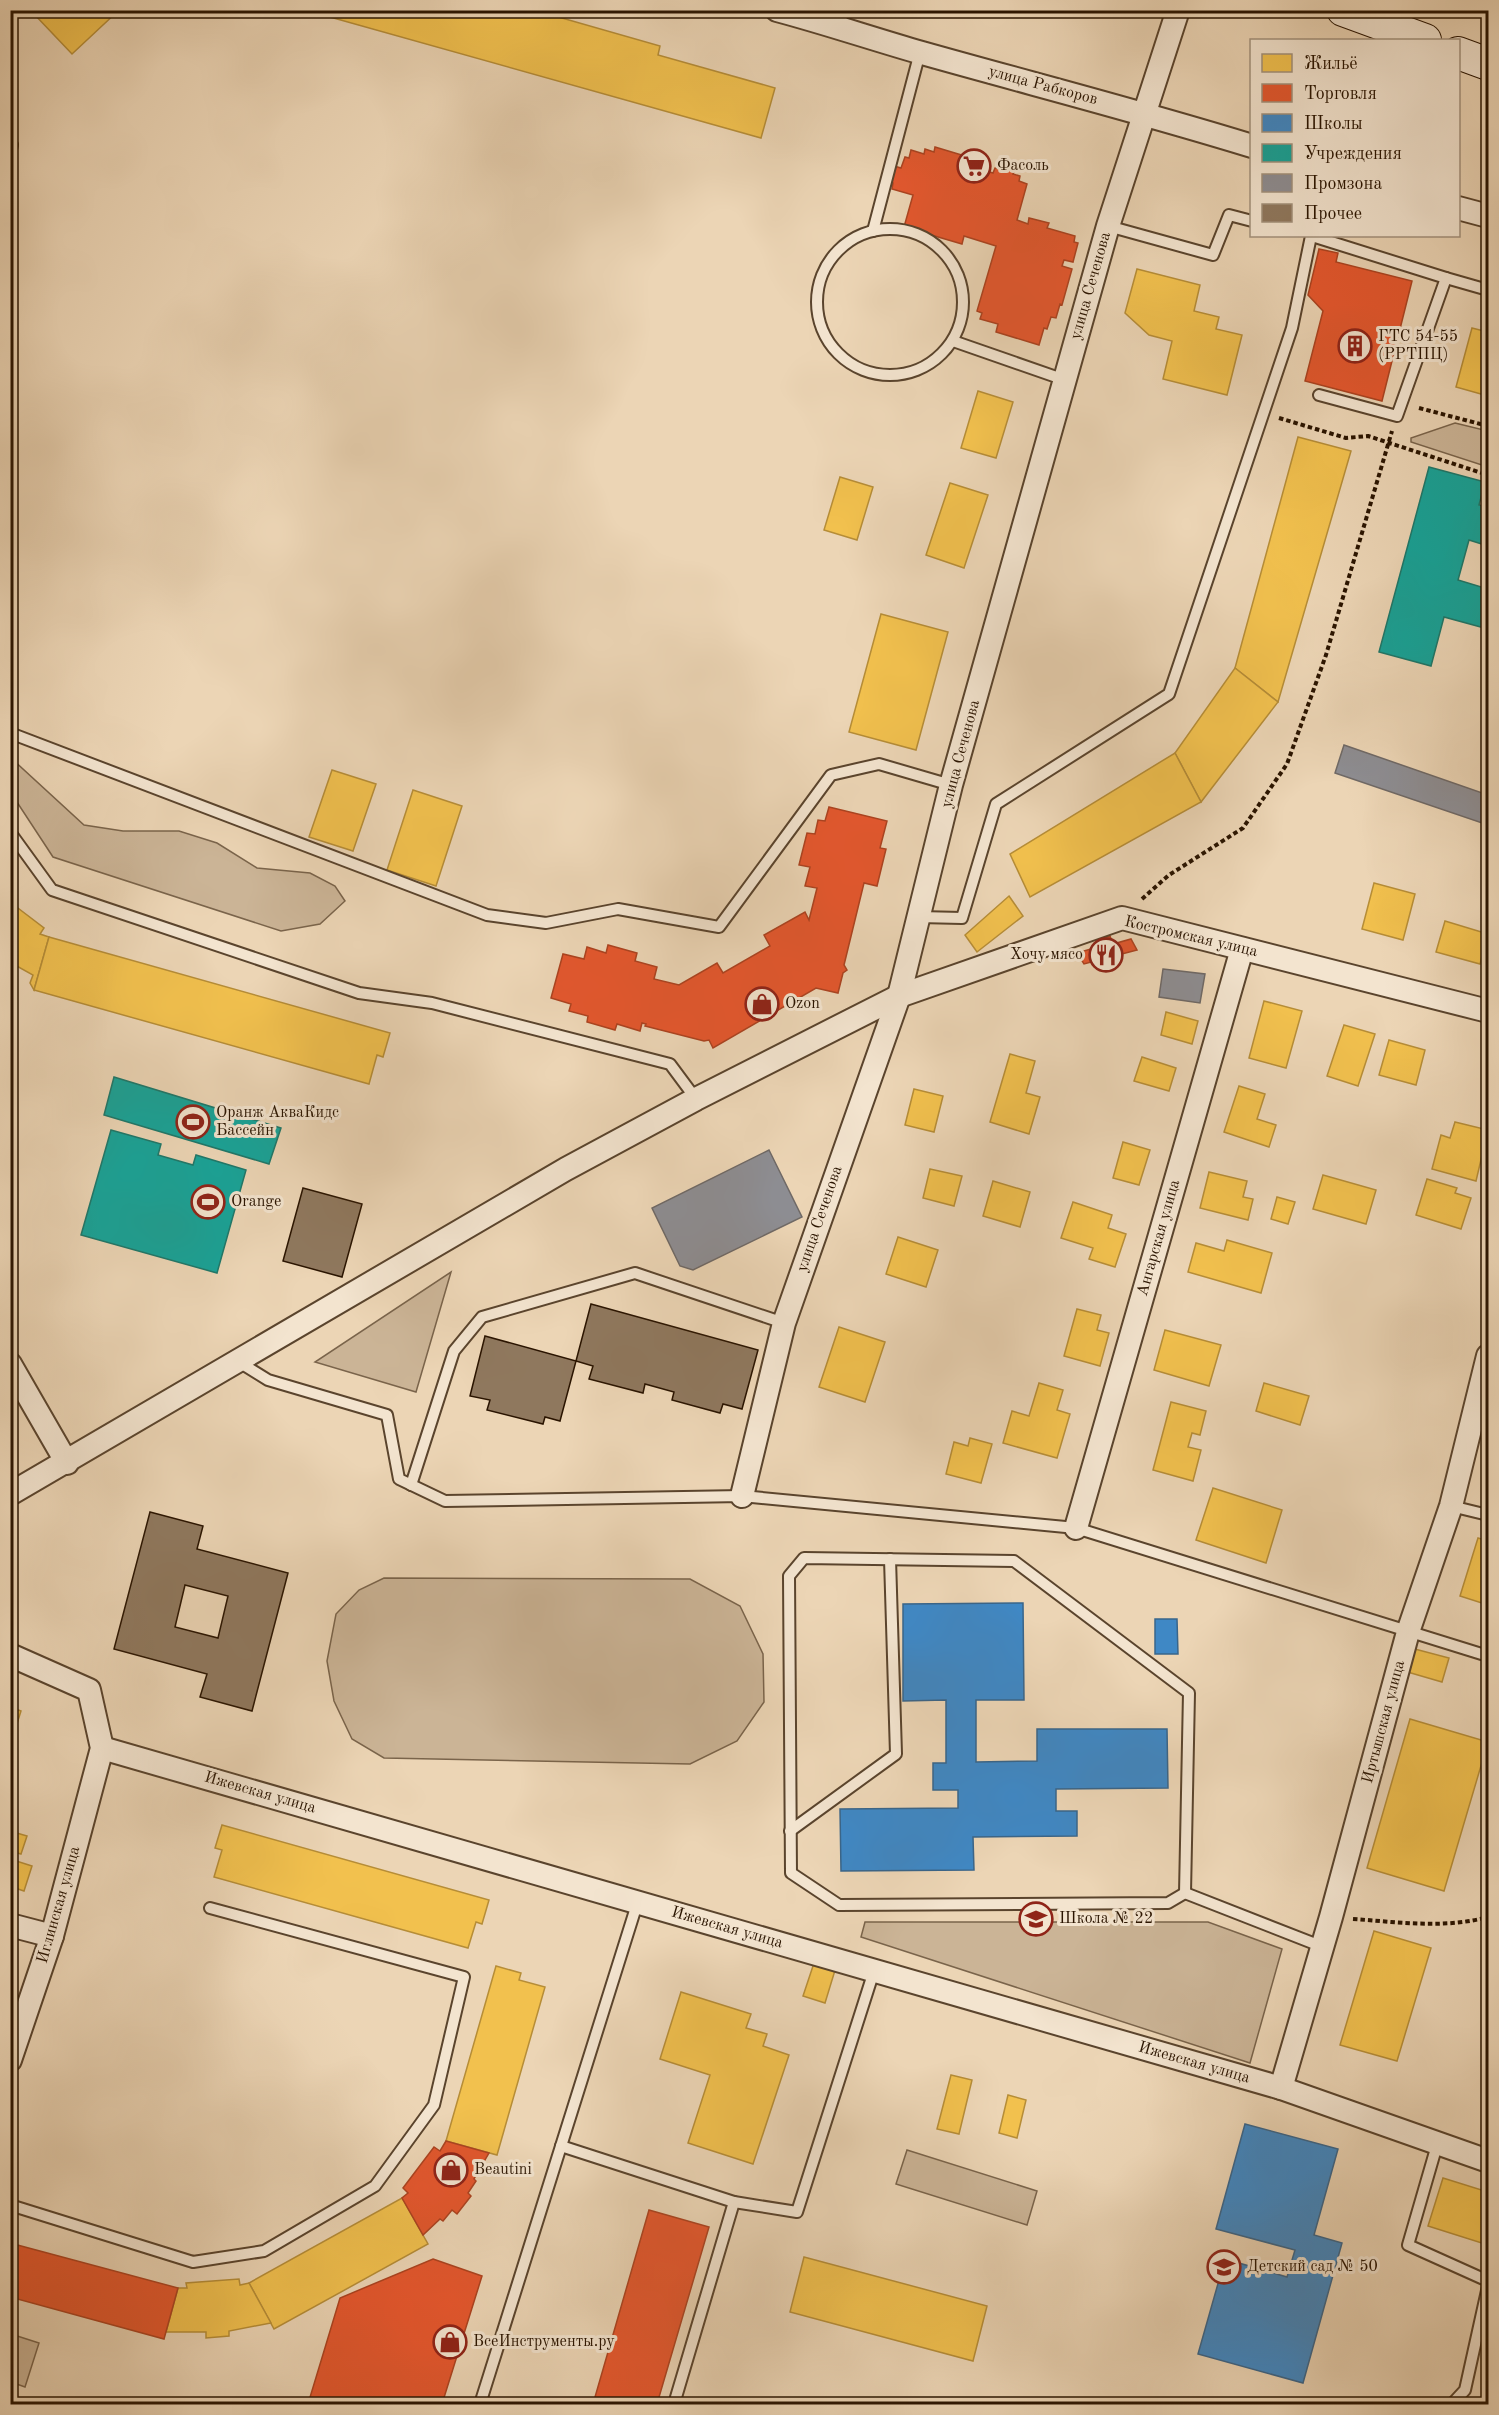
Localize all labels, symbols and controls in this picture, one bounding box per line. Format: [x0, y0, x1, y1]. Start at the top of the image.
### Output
legend [1250, 39, 1460, 237]
text: Жильё [1304, 55, 1358, 73]
street label: улица Рабкоров [987, 64, 1099, 108]
text: Торговля [1304, 85, 1377, 103]
text: Школы [1304, 115, 1363, 133]
text: Учреждения [1304, 145, 1402, 163]
supermarket icon: Фасоль [956, 148, 992, 184]
place label: Фасоль [997, 158, 1049, 174]
text: Промзона [1304, 175, 1382, 193]
text: Прочее [1304, 205, 1362, 223]
street label: улица Сеченова [1068, 230, 1114, 342]
building icon: ГТС 54-55 (РРТПЦ) [1337, 328, 1373, 364]
place label: ГТС 54-55 (РРТПЦ) [1378, 329, 1458, 363]
street label: улица Сеченова [939, 698, 983, 810]
street label: Костромская улица [1123, 914, 1259, 960]
restaurant icon: Хочу мясо [1088, 937, 1124, 973]
place label: Хочу мясо [1010, 947, 1083, 963]
shop icon: Ozon [744, 986, 780, 1022]
place label: Ozon [785, 996, 820, 1012]
sports icon: Оранж АкваКидс Бассейн [175, 1104, 211, 1140]
place label: Оранж АкваКидс Бассейн [216, 1105, 339, 1139]
street label: улица Сеченова [794, 1164, 846, 1274]
street label: Ангарская улица [1135, 1178, 1183, 1298]
sports icon: Orange [190, 1184, 226, 1220]
place label: Orange [231, 1194, 281, 1210]
street label: Иртышская улица [1360, 1659, 1408, 1785]
street label: Ижевская улица [202, 1769, 318, 1817]
street label: Иглинская улица [35, 1845, 83, 1965]
school or university icon: Школа № 22 [1018, 1901, 1054, 1937]
street label: Ижевская улица [669, 1904, 785, 1952]
place label: Школа № 22 [1059, 1911, 1153, 1927]
street label: Ижевская улица [1136, 2039, 1252, 2087]
shop icon: Beautini [433, 2152, 469, 2188]
place label: Beautini [474, 2162, 532, 2178]
school or university icon: Детский сад № 50 [1206, 2249, 1242, 2285]
place label: Детский сад № 50 [1247, 2259, 1378, 2275]
shop icon: ВсеИнструменты.ру [432, 2324, 468, 2360]
place label: ВсеИнструменты.ру [473, 2334, 615, 2350]

